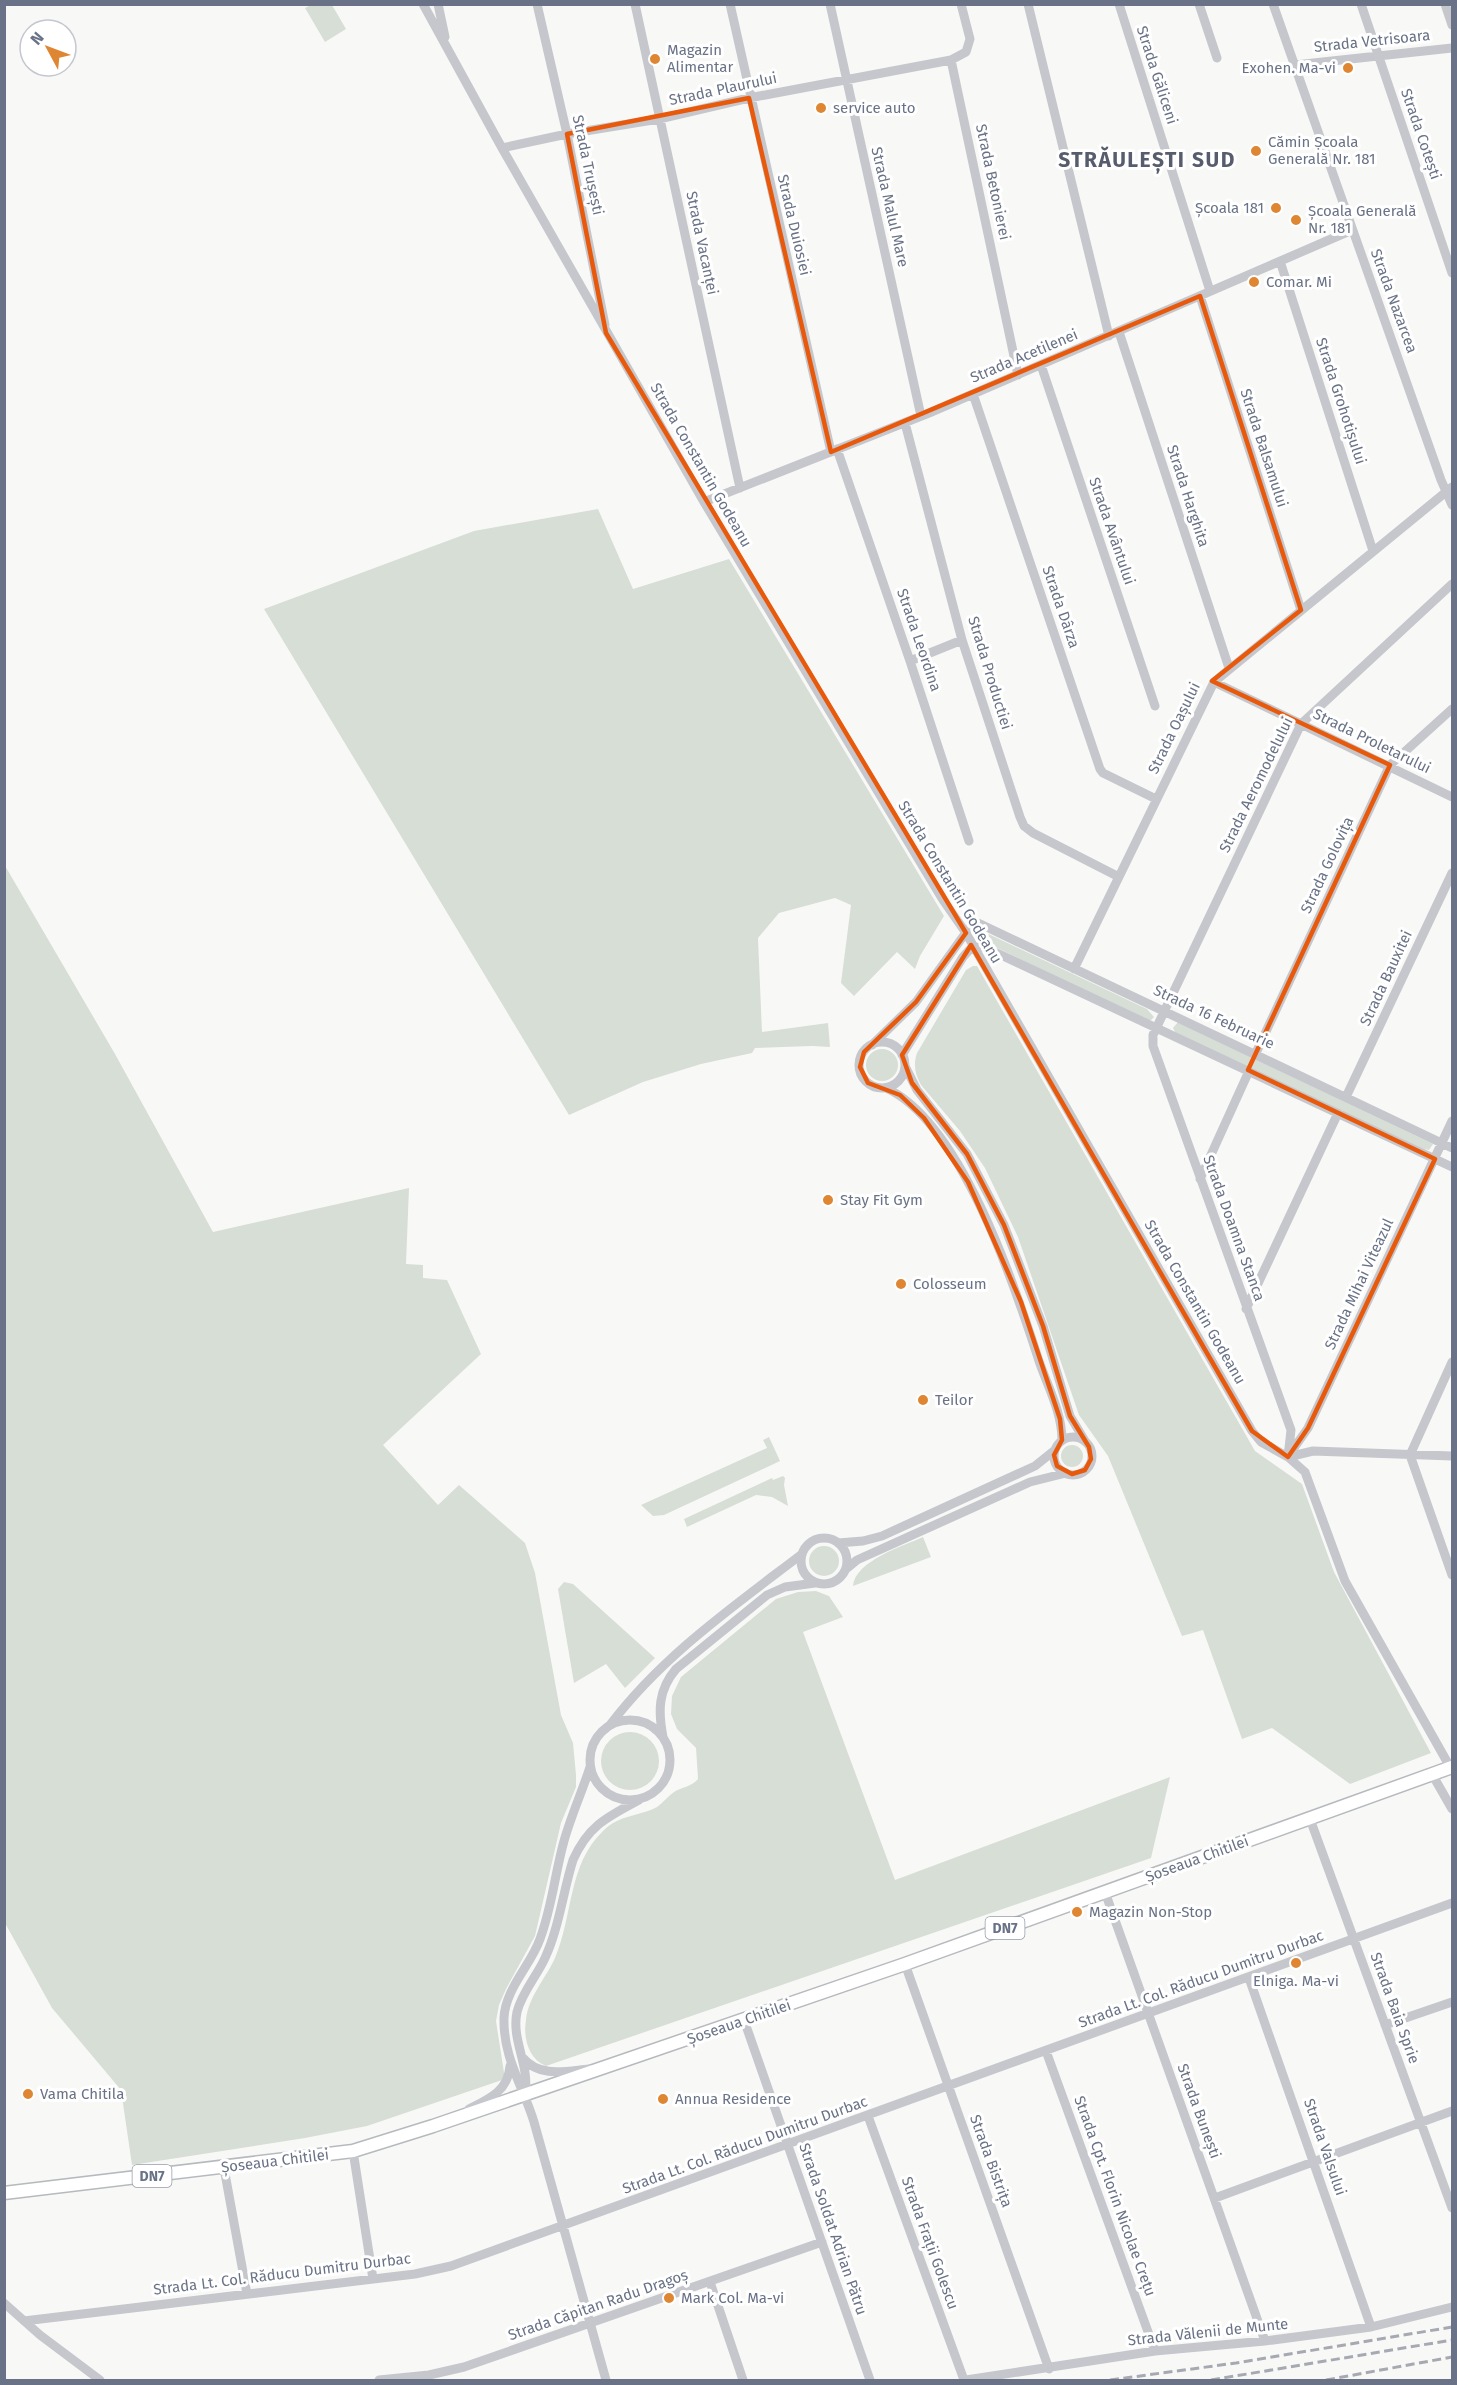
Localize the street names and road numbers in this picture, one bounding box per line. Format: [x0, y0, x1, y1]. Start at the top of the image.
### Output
street label: Strada Găliceni [1133, 24, 1181, 126]
street label: Strada Vetrisoara [1313, 26, 1431, 56]
street label: Strada Plaurului [667, 69, 779, 109]
street label: Strada Cotești [1396, 86, 1445, 182]
street label: Strada Trușești [568, 113, 607, 217]
street label: Strada Betonierei [972, 122, 1014, 242]
street label: Strada Malul Mare [867, 145, 913, 269]
street label: Strada Duiosiei [774, 173, 814, 277]
street label: Strada Vacanței [681, 189, 722, 297]
street label: Strada Nazarcea [1367, 247, 1421, 355]
street label: Strada Acetilenei [968, 325, 1080, 387]
street label: Strada Grohotișului [1311, 335, 1370, 467]
street label: Strada Constantin Godeanu [647, 380, 755, 550]
street label: Strada Balsamului [1236, 386, 1292, 510]
street label: Strada Harghita [1163, 443, 1213, 549]
street label: Strada Avântului [1085, 475, 1139, 587]
street label: Strada Dârza [1039, 563, 1083, 651]
street label: Strada Leordina [893, 586, 945, 694]
street label: Strada Productiei [964, 614, 1016, 732]
street label: Strada Oașului [1144, 679, 1205, 777]
street label: Strada Proletarului [1310, 705, 1434, 777]
street label: Strada Aeromodelului [1215, 714, 1297, 856]
street label: Strada Constantin Godeanu [894, 797, 1006, 967]
street label: Strada Golovița [1297, 814, 1358, 917]
street label: Strada Bauxitei [1356, 927, 1416, 1029]
street label: Strada 16 Februarie [1151, 981, 1277, 1053]
street label: Strada Doamna Stanca [1199, 1153, 1269, 1303]
street label: Strada Mihai Viteazul [1321, 1215, 1398, 1352]
street label: Strada Constantin Godeanu [1141, 1217, 1249, 1387]
street label: Șoseaua Chitilei [1143, 1832, 1251, 1887]
road number: DN7 [986, 1917, 1024, 1939]
street label: Strada Lt. Col. Răducu Dumitru Durbac [1076, 1926, 1326, 2032]
street label: Strada Baia Sprie [1367, 1950, 1423, 2066]
street label: Șoseaua Chitilei [685, 1996, 794, 2049]
street label: Strada Bunești [1173, 2061, 1224, 2161]
street label: Strada Lt. Col. Răducu Dumitru Durbac [620, 2092, 870, 2198]
street label: Strada Cpt. Florin Nicolae Crețu [1069, 2093, 1160, 2299]
street label: Strada Valsului [1300, 2096, 1350, 2198]
street label: Strada Bistrița [965, 2112, 1016, 2210]
street label: Strada Soldat Adrian Pătru [795, 2141, 871, 2317]
street label: Șoseaua Chitilei [220, 2145, 330, 2178]
road number: DN7 [132, 2165, 172, 2187]
street label: Strada Frații Golescu [897, 2174, 962, 2312]
street label: Strada Lt. Col. Răducu Dumitru Durbac [152, 2249, 412, 2299]
street label: Strada Căpitan Radu Dragoș [506, 2266, 691, 2345]
street label: Strada Vălenii de Munte [1127, 2315, 1289, 2349]

